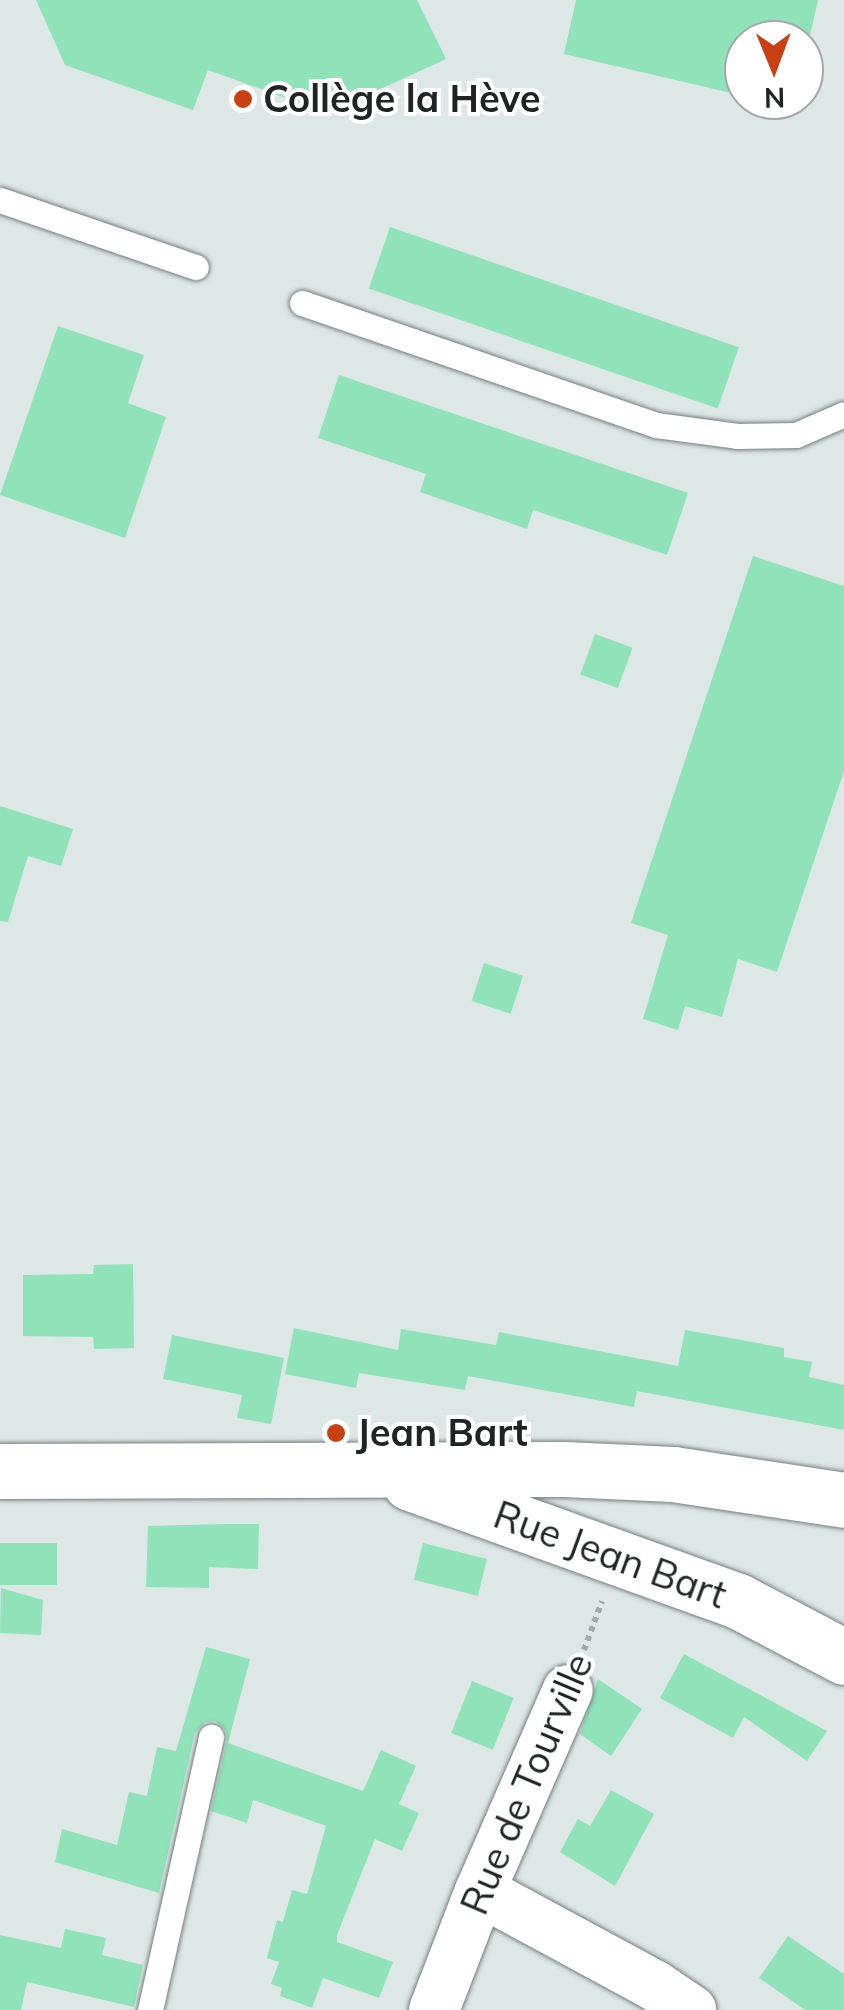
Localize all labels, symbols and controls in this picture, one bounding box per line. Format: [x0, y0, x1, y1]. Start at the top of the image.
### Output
north arrow [724, 20, 824, 120]
place label: Collège la Hève [263, 76, 541, 122]
text: N [764, 81, 785, 116]
marker: Collège la Hève [232, 88, 254, 110]
place label: Jean Bart [356, 1410, 528, 1456]
marker: Jean Bart [325, 1422, 347, 1444]
street label: Rue Jean Bart [488, 1492, 732, 1618]
street label: Rue de Tourville [452, 1647, 602, 1921]

